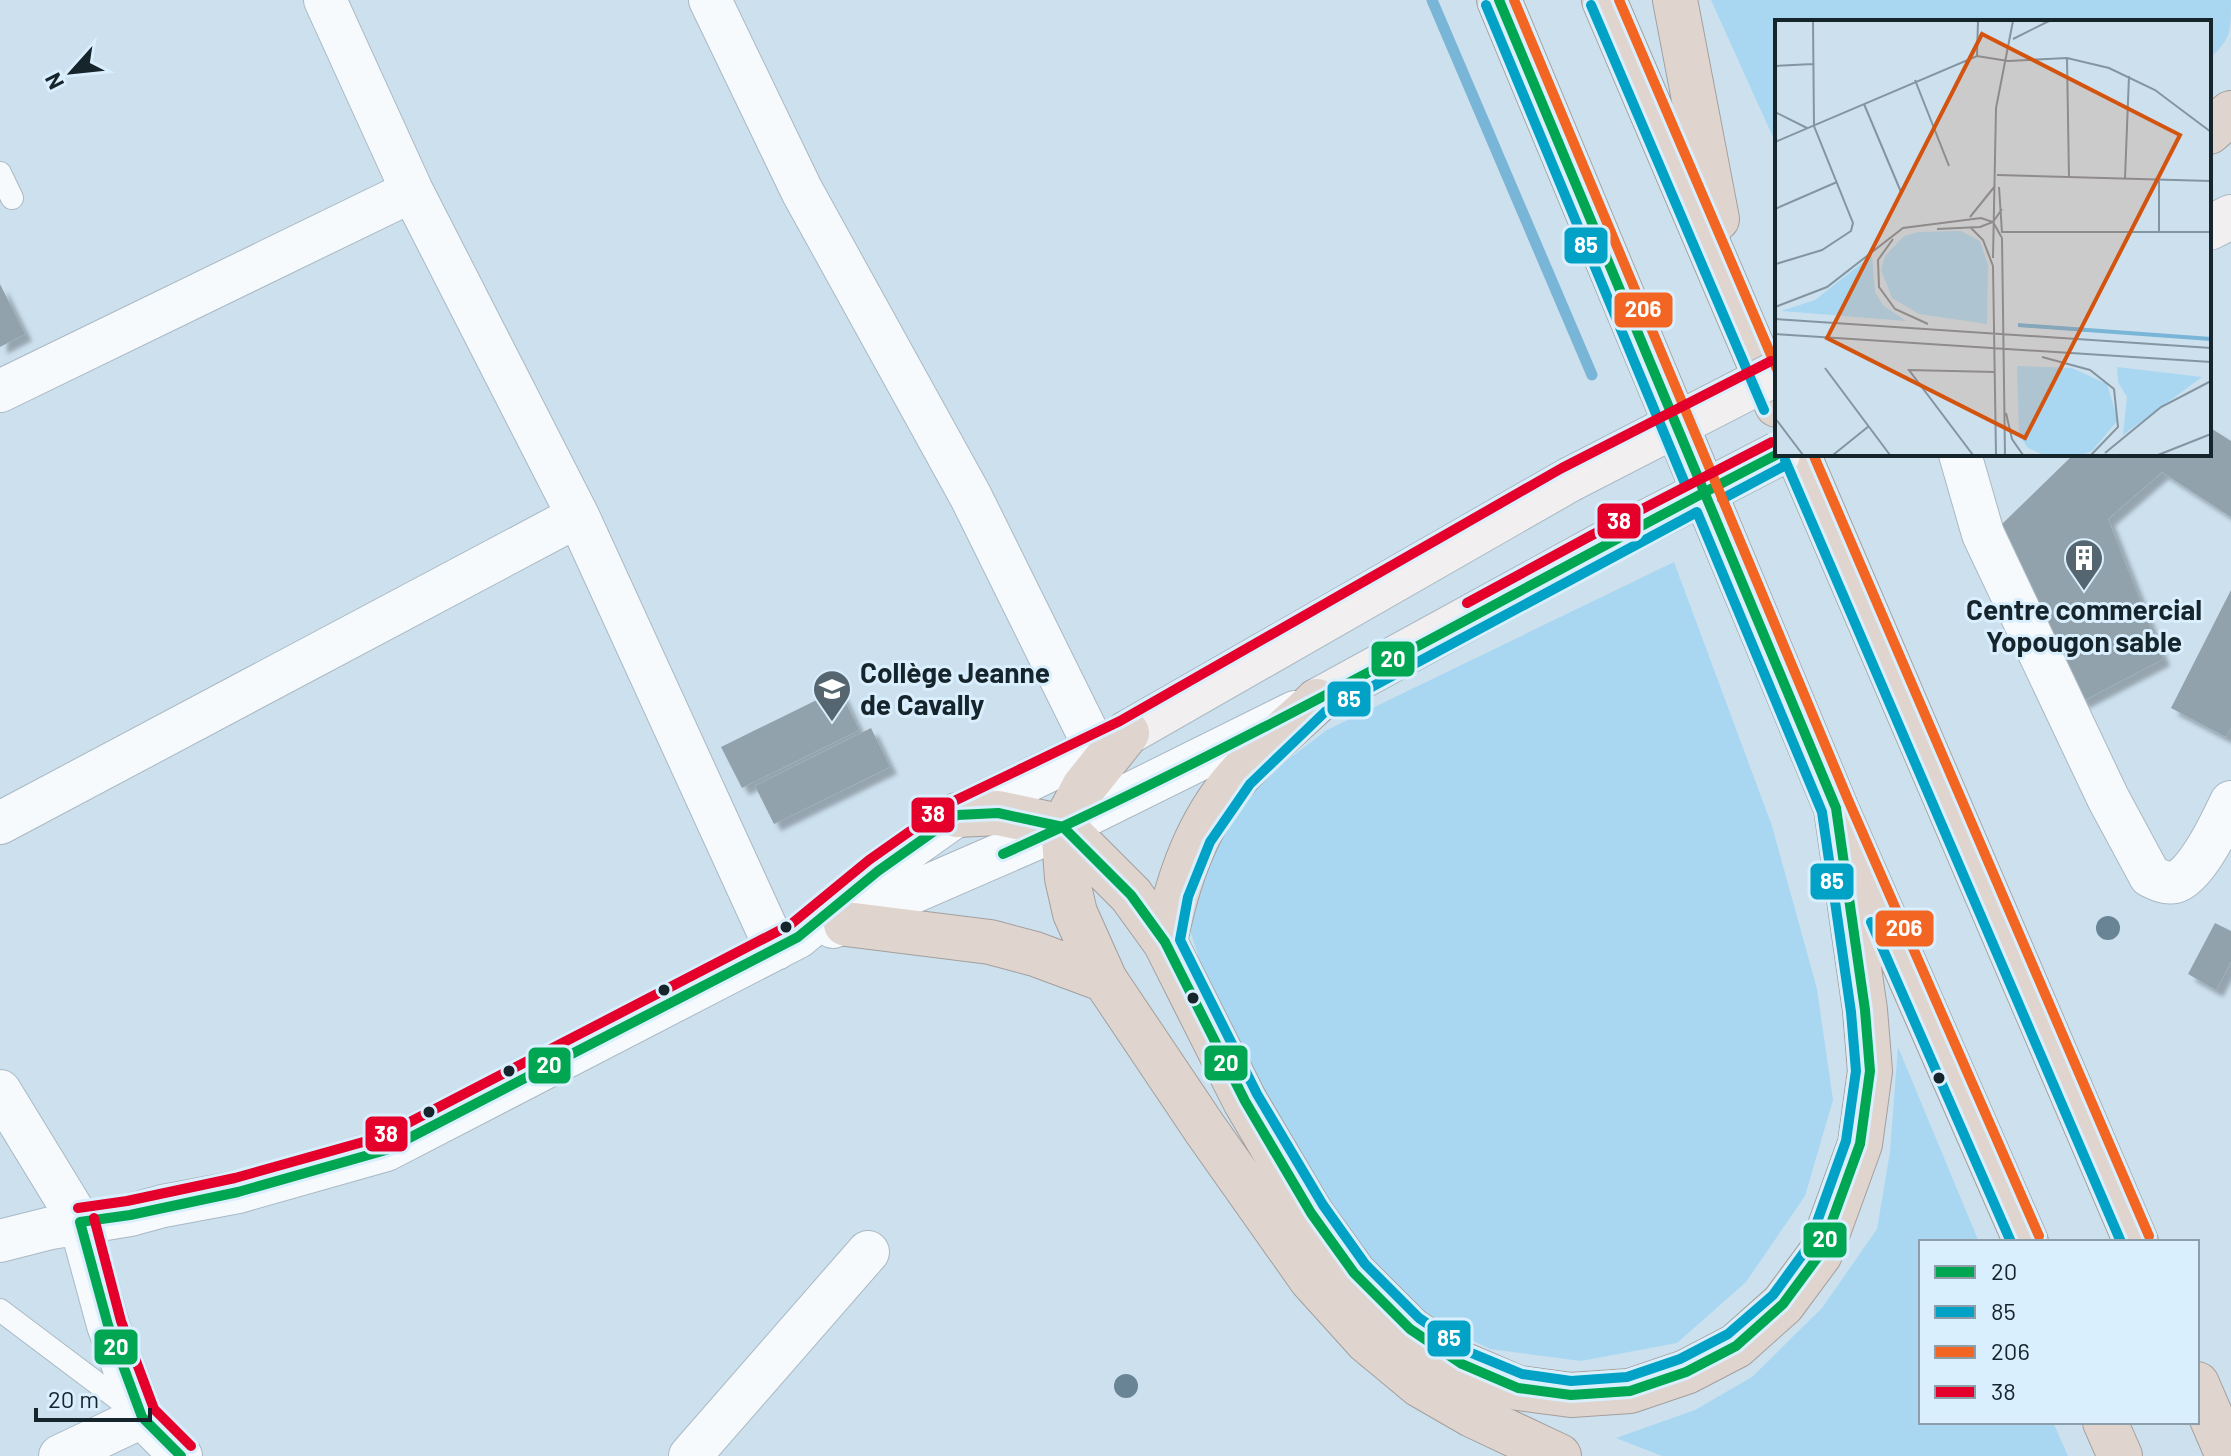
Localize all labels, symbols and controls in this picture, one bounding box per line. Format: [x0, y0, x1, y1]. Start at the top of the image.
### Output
inset map [1775, 20, 2211, 456]
north arrow [32, 32, 112, 112]
text: N [38, 69, 68, 94]
line badge: 85 [1563, 226, 1609, 265]
text: 85 [1574, 231, 1598, 257]
line badge: 206 [1613, 291, 1674, 329]
text: 206 [1625, 295, 1662, 321]
line badge: 38 [1596, 502, 1642, 540]
text: 38 [1607, 507, 1631, 533]
building icon: Centre commercial Yopougon sable [2063, 537, 2105, 592]
place label: Centre commercial Yopougon sable [1966, 592, 2202, 658]
line badge: 20 [1370, 640, 1416, 678]
text: 20 [1381, 645, 1405, 671]
place label: Collège Jeanne de Cavally [860, 655, 1050, 721]
school or university icon: Collège Jeanne de Cavally [811, 668, 853, 723]
line badge: 85 [1326, 680, 1372, 718]
text: 85 [1337, 685, 1361, 711]
line badge: 38 [910, 796, 956, 834]
text: 38 [921, 800, 945, 826]
line badge: 85 [1809, 862, 1855, 901]
text: 85 [1820, 867, 1844, 893]
line badge: 206 [1874, 909, 1935, 948]
text: 206 [1886, 914, 1923, 940]
unlabelled marker [778, 919, 794, 935]
unlabelled marker [656, 982, 672, 998]
unlabelled marker [1185, 990, 1201, 1006]
line badge: 20 [1203, 1044, 1249, 1082]
line badge: 20 [527, 1046, 572, 1085]
text: 20 [1214, 1049, 1238, 1075]
text: 20 [537, 1051, 561, 1077]
unlabelled marker [501, 1063, 517, 1079]
unlabelled marker [1931, 1070, 1947, 1086]
unlabelled marker [421, 1104, 437, 1120]
line badge: 38 [364, 1115, 409, 1153]
text: 38 [374, 1120, 398, 1146]
line badge: 20 [1802, 1221, 1848, 1259]
text: 20 [1813, 1225, 1837, 1251]
legend [1919, 1240, 2199, 1424]
text: 20 [1991, 1256, 2017, 1285]
text: 85 [1991, 1296, 2016, 1325]
line badge: 85 [1426, 1319, 1472, 1358]
text: 85 [1437, 1324, 1461, 1350]
line badge: 20 [93, 1328, 139, 1366]
text: 20 [104, 1333, 128, 1359]
text: 206 [1991, 1336, 2030, 1365]
scale bar [36, 1372, 150, 1422]
text: 38 [1991, 1376, 2016, 1405]
text: 20 m [48, 1384, 99, 1413]

